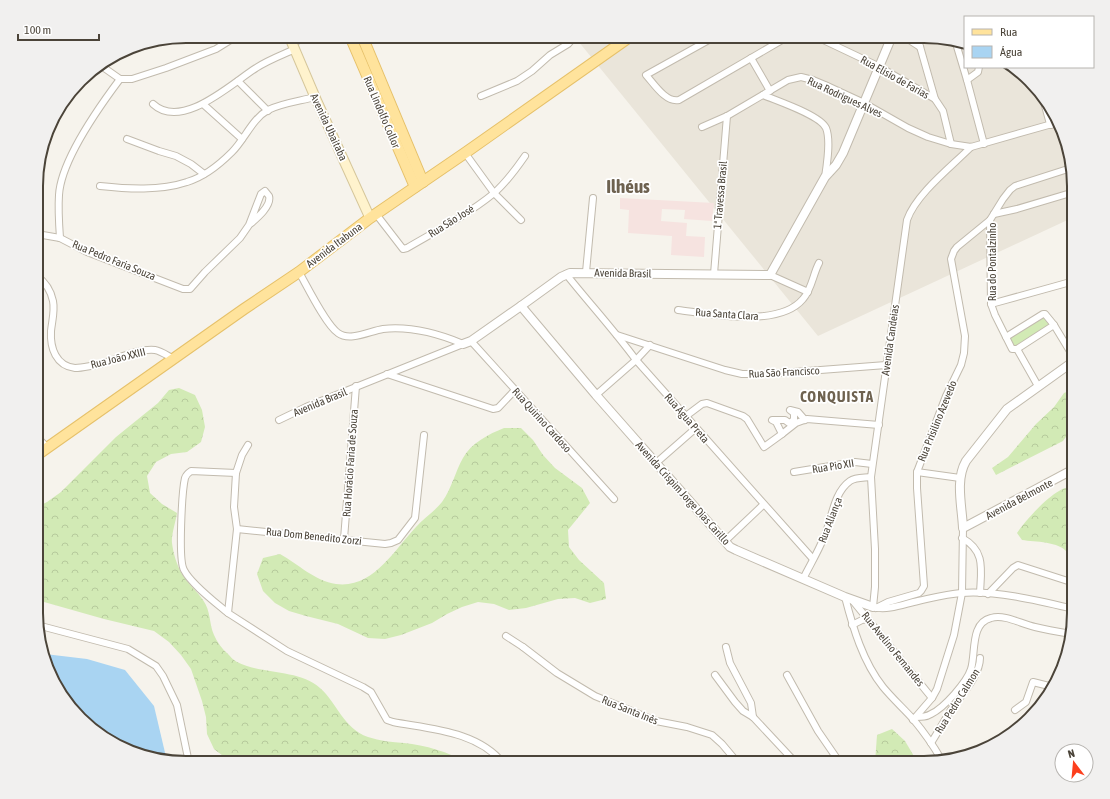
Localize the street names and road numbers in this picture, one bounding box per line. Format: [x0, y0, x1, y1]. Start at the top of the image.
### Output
street label: Rua Elisio de Farias [859, 53, 931, 101]
street label: Rua Lindolfo Collor [361, 74, 403, 150]
street label: Rua Rodrigues Alves [806, 74, 884, 120]
street label: Avenida Ubaitaba [308, 92, 350, 162]
street label: 1ª Travessa Brasil [711, 160, 729, 230]
street label: Rua São José [426, 202, 476, 240]
street label: Avenida Itabuna [304, 220, 364, 270]
street label: Rua do Pontalzinho [986, 223, 998, 301]
street label: Rua Pedro Faria Souza [71, 238, 157, 282]
street label: Avenida Brasil [594, 267, 652, 279]
street label: Avenida Candeias [879, 304, 901, 376]
street label: Rua Santa Clara [695, 306, 759, 322]
street label: Rua João XXIII [89, 345, 147, 371]
street label: Rua São Francisco [748, 364, 820, 380]
street label: Rua Prisilino Azevedo [915, 379, 959, 463]
street label: Avenida Brasil [291, 385, 349, 419]
street label: Rua Quirino Cardoso [510, 385, 574, 455]
street label: Rua Água Preta [662, 391, 712, 445]
street label: Rua Horácio Faria de Souza [340, 409, 360, 517]
street label: Avenida Crispim Jorge Dias Carillo [633, 439, 733, 547]
street label: Rua Pio XII [811, 457, 855, 475]
street label: Avenida Belmonte [983, 476, 1055, 522]
street label: Rua Aliança [816, 495, 844, 545]
street label: Rua Dom Benedito Zorzi [266, 525, 362, 547]
street label: Rua Avelino Fernandes [859, 609, 927, 689]
street label: Rua Pedro Calmon [932, 666, 982, 736]
street label: Rua Santa Inês [600, 693, 660, 727]

